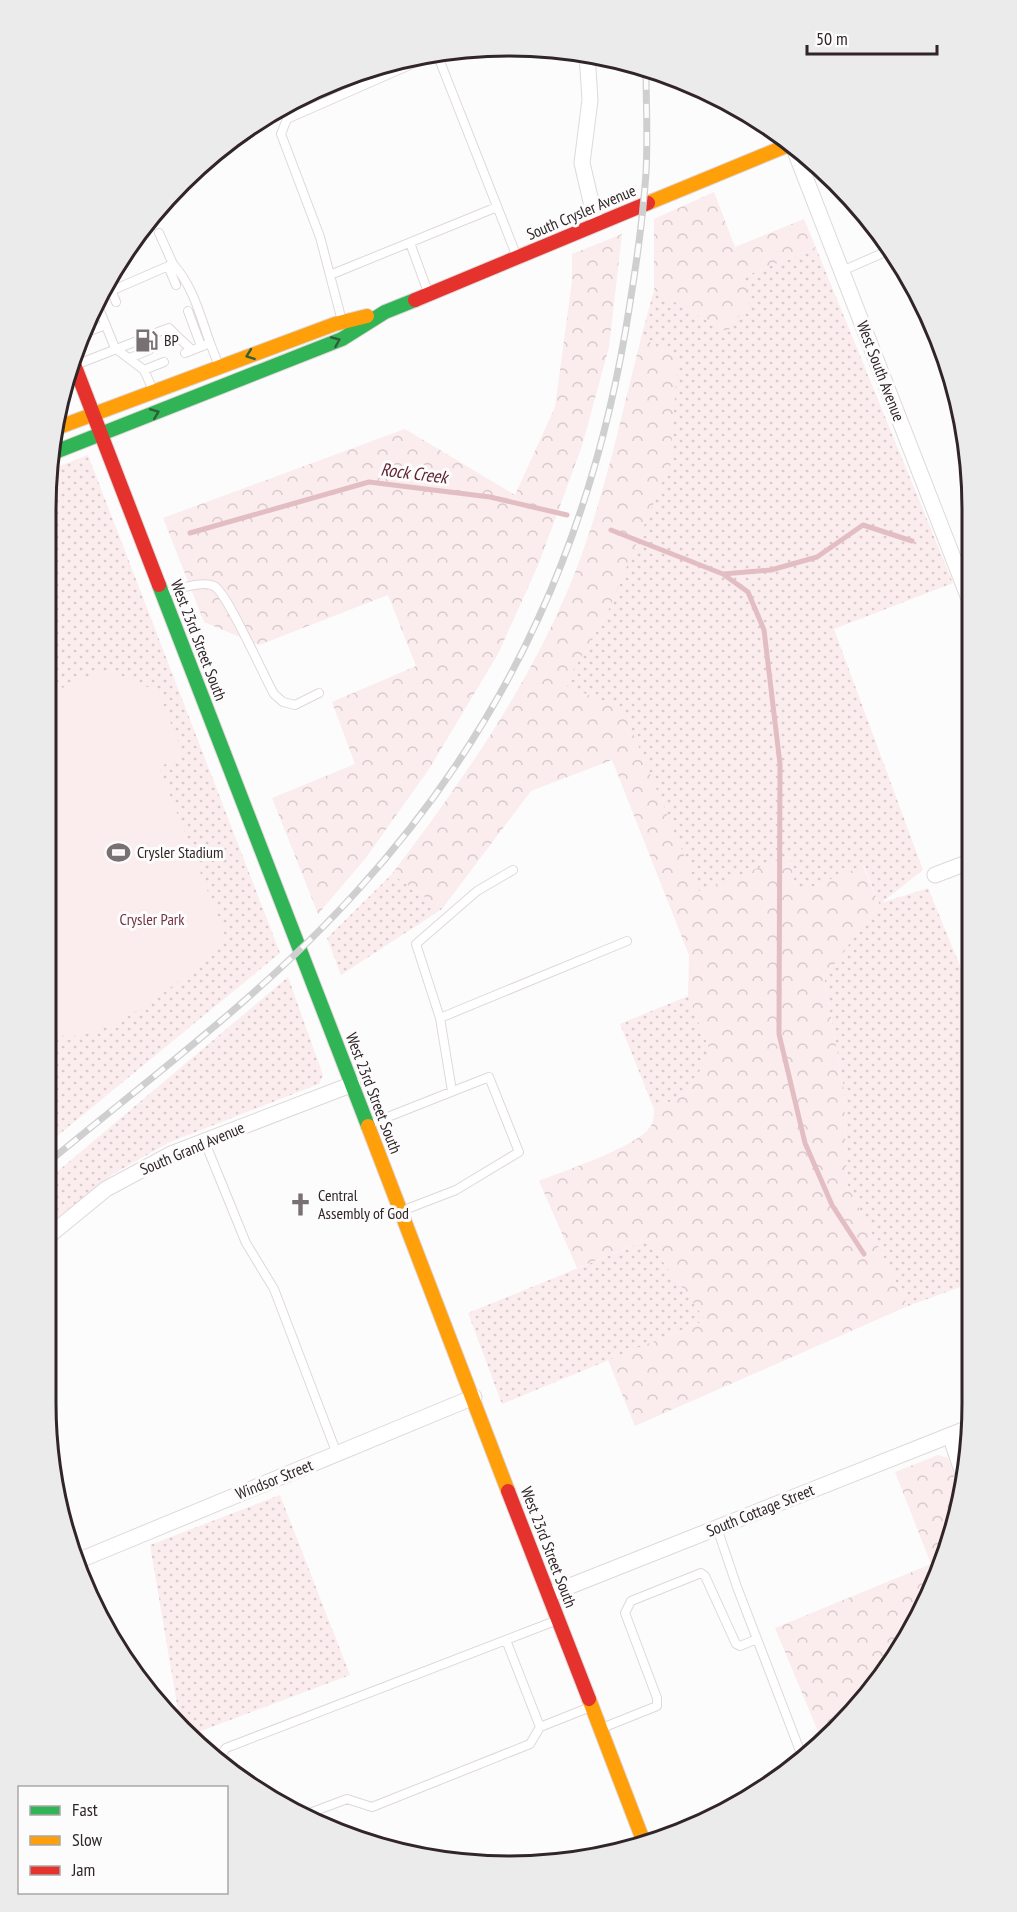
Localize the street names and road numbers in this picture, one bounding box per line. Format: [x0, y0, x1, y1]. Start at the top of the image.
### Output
street label: South Crysler Avenue [523, 180, 639, 244]
street label: West South Avenue [853, 318, 909, 424]
street label: West 23rd Street South [167, 577, 231, 703]
street label: West 23rd Street South [342, 1030, 406, 1156]
street label: South Grand Avenue [137, 1117, 247, 1179]
street label: Windsor Street [233, 1454, 316, 1504]
street label: South Cottage Street [703, 1479, 817, 1541]
street label: West 23rd Street South [517, 1484, 581, 1610]

